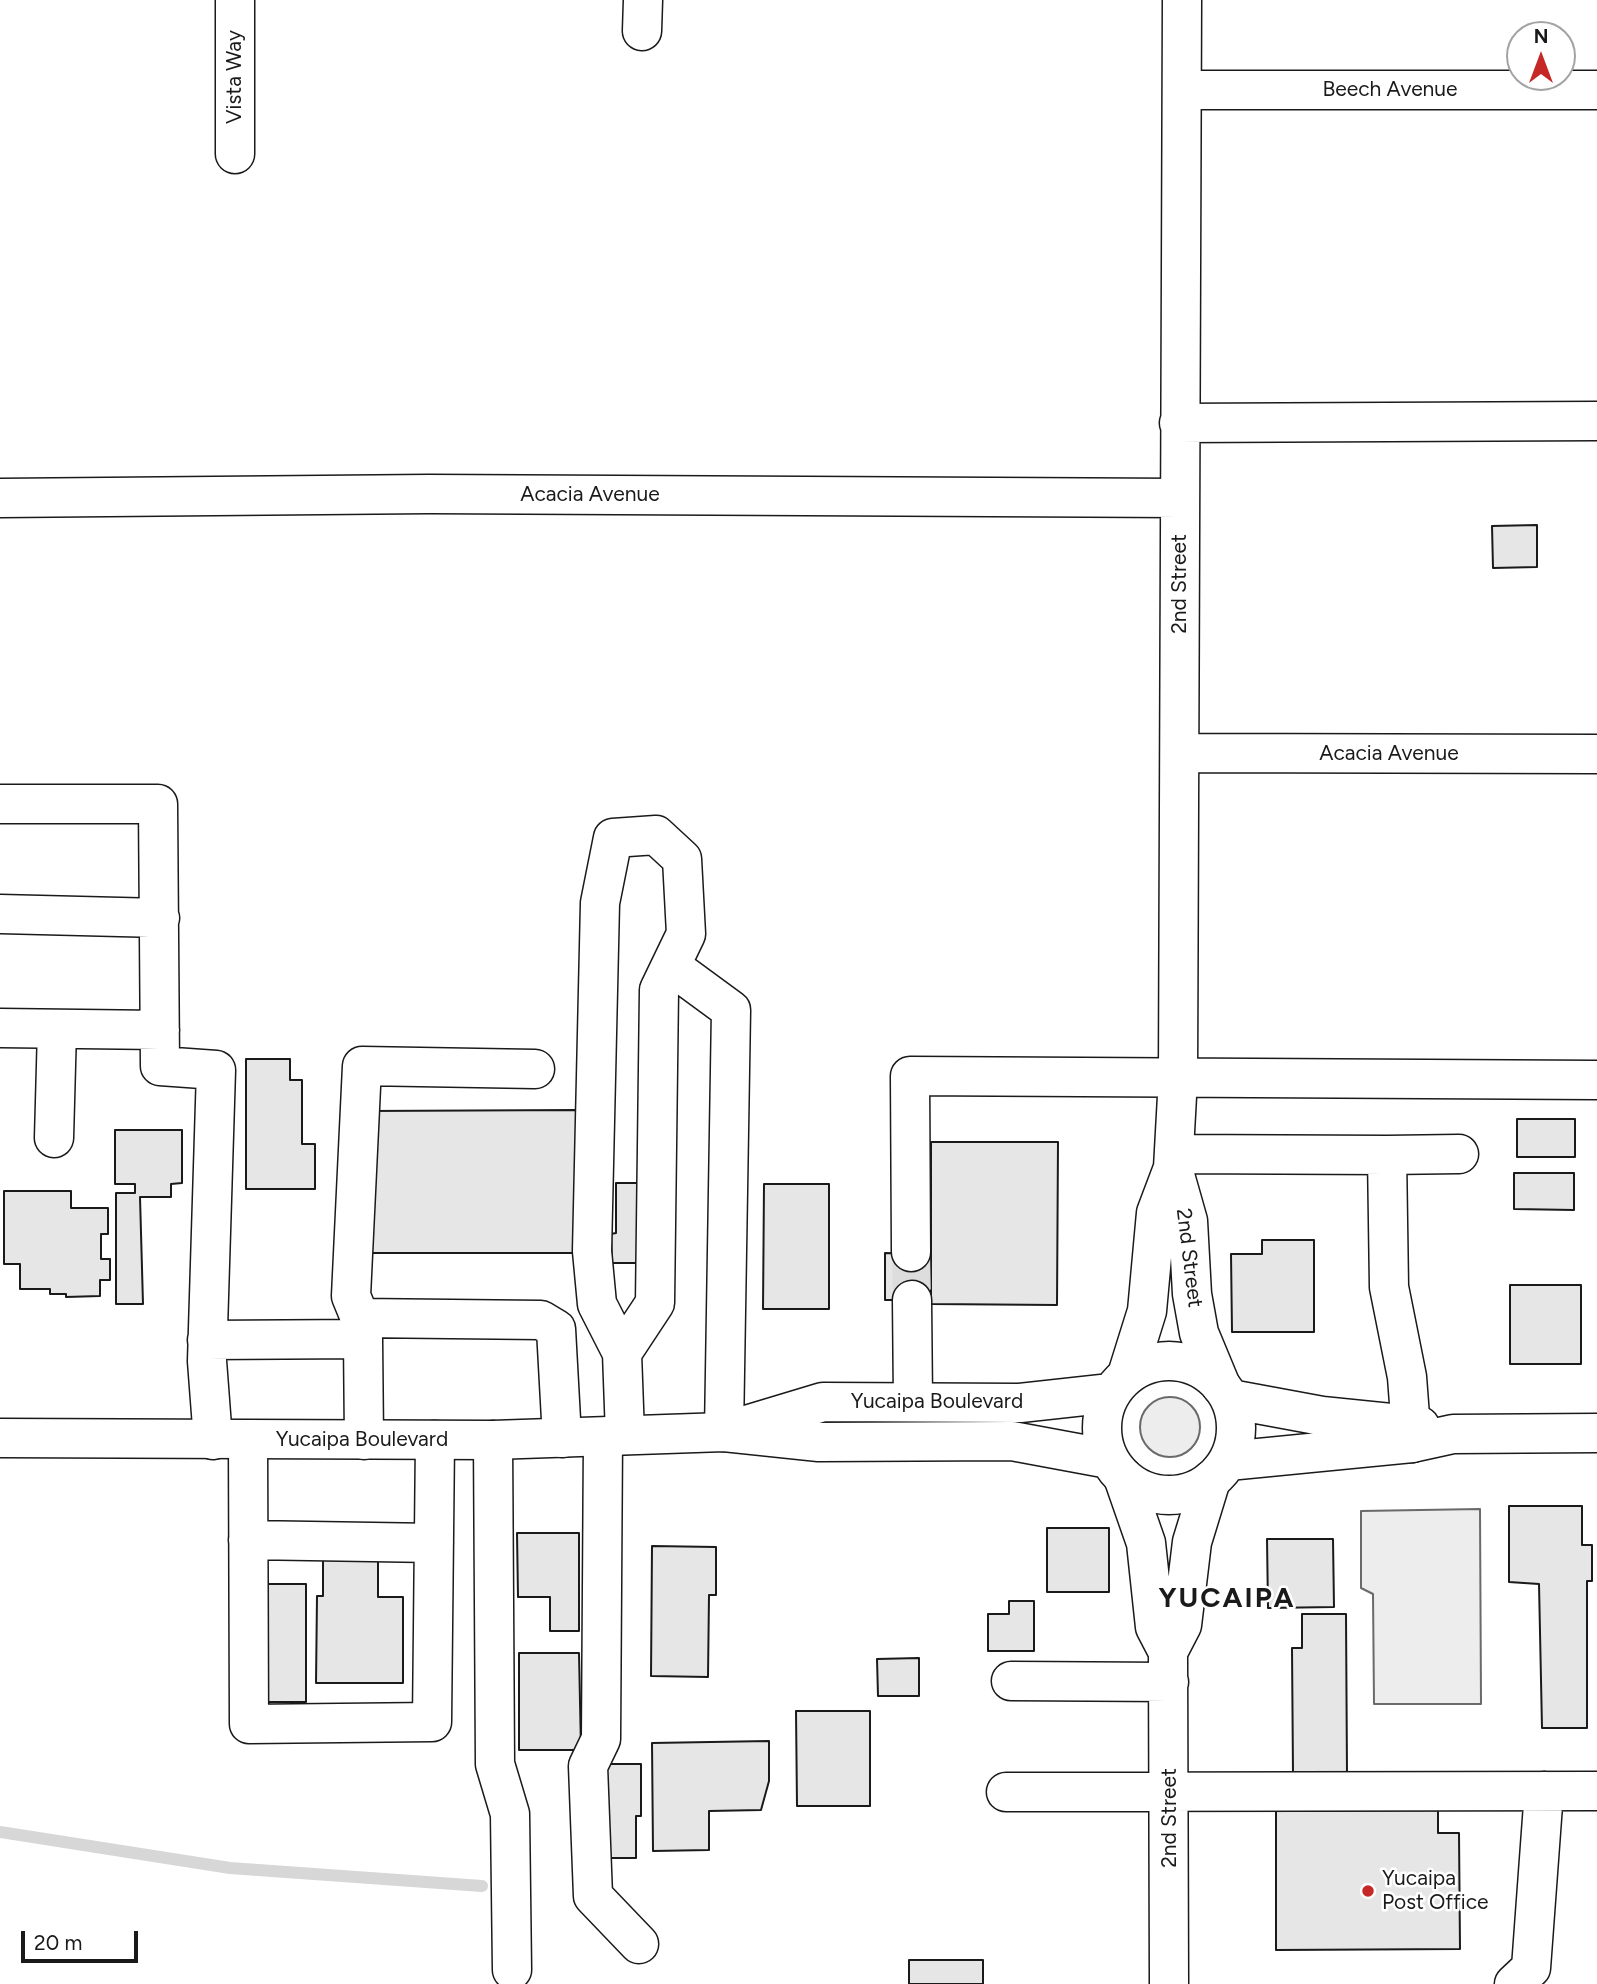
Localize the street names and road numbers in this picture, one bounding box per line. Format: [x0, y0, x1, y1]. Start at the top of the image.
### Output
street label: Vista Way [222, 30, 248, 124]
street label: Beech Avenue [1322, 77, 1458, 103]
street label: Acacia Avenue [520, 482, 660, 508]
street label: 2nd Street [1167, 534, 1193, 634]
street label: Acacia Avenue [1319, 741, 1459, 767]
street label: 2nd Street [1170, 1207, 1208, 1309]
street label: Yucaipa Boulevard [851, 1389, 1023, 1415]
street label: Yucaipa Boulevard [276, 1427, 448, 1453]
street label: 2nd Street [1157, 1768, 1183, 1868]

